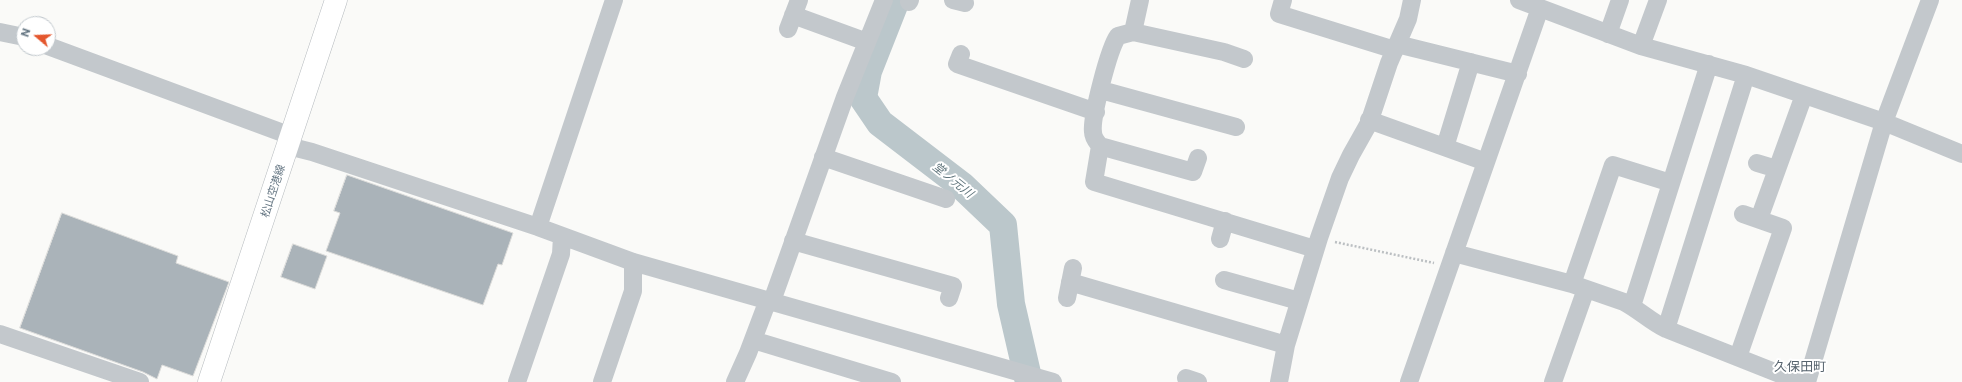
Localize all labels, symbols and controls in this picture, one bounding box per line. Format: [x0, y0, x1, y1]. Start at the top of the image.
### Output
north arrow [16, 16, 56, 56]
text: N [18, 26, 33, 38]
water label: 堂ノ元川 [930, 159, 976, 201]
street label: 松山空港線 [258, 163, 288, 219]
district label: 久保田町 [1774, 359, 1826, 375]

